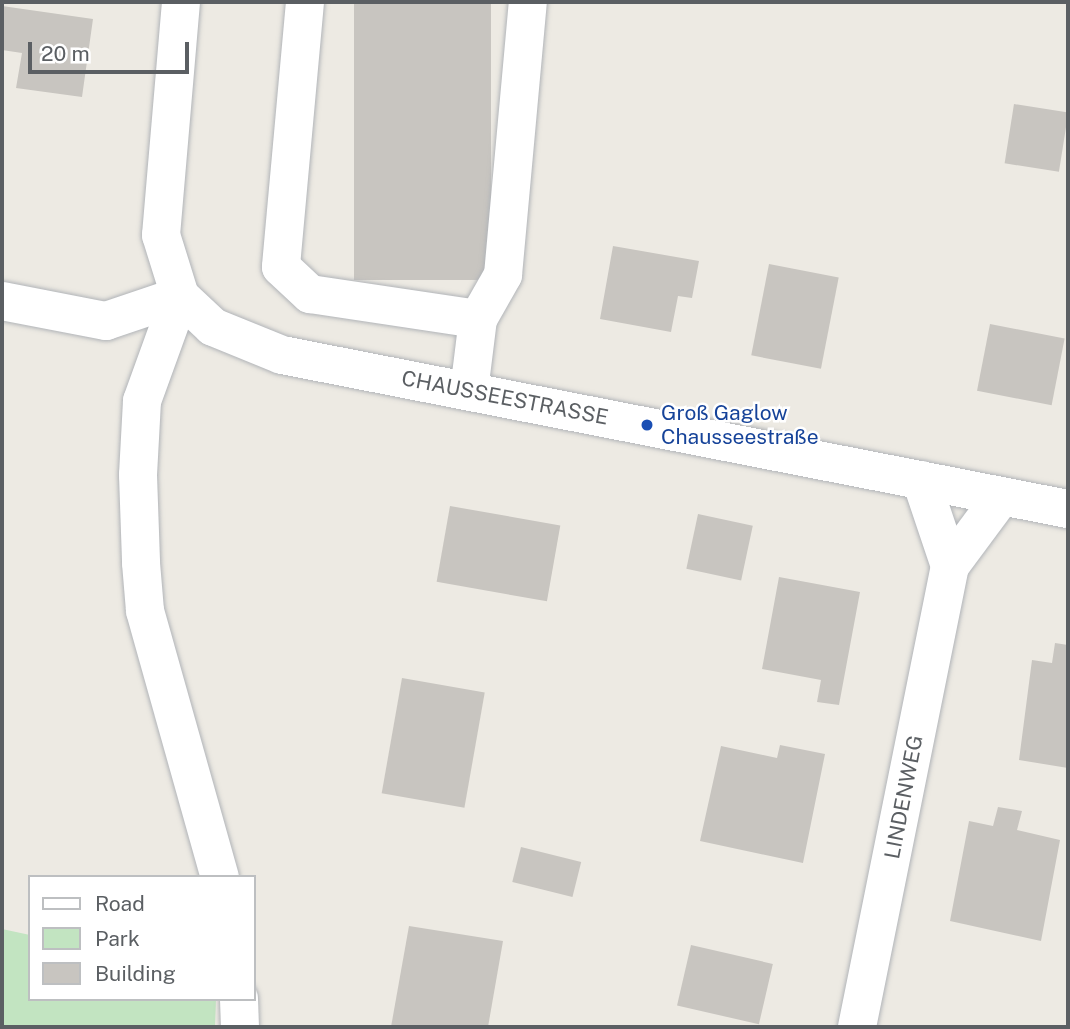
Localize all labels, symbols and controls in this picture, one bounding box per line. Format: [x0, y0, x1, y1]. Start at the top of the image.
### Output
scale bar [32, 28, 192, 72]
text: 20 m [41, 41, 90, 66]
street label: CHAUSSEESTRASSE [399, 366, 611, 430]
place label: Groß Gaglow Chausseestraße [661, 400, 819, 450]
marker: Groß Gaglow Chausseestraße [639, 417, 655, 433]
street label: LINDENWEG [880, 733, 928, 861]
legend [28, 875, 256, 1001]
text: Road [95, 891, 145, 916]
text: Park [95, 926, 140, 951]
text: Building [95, 961, 176, 986]

